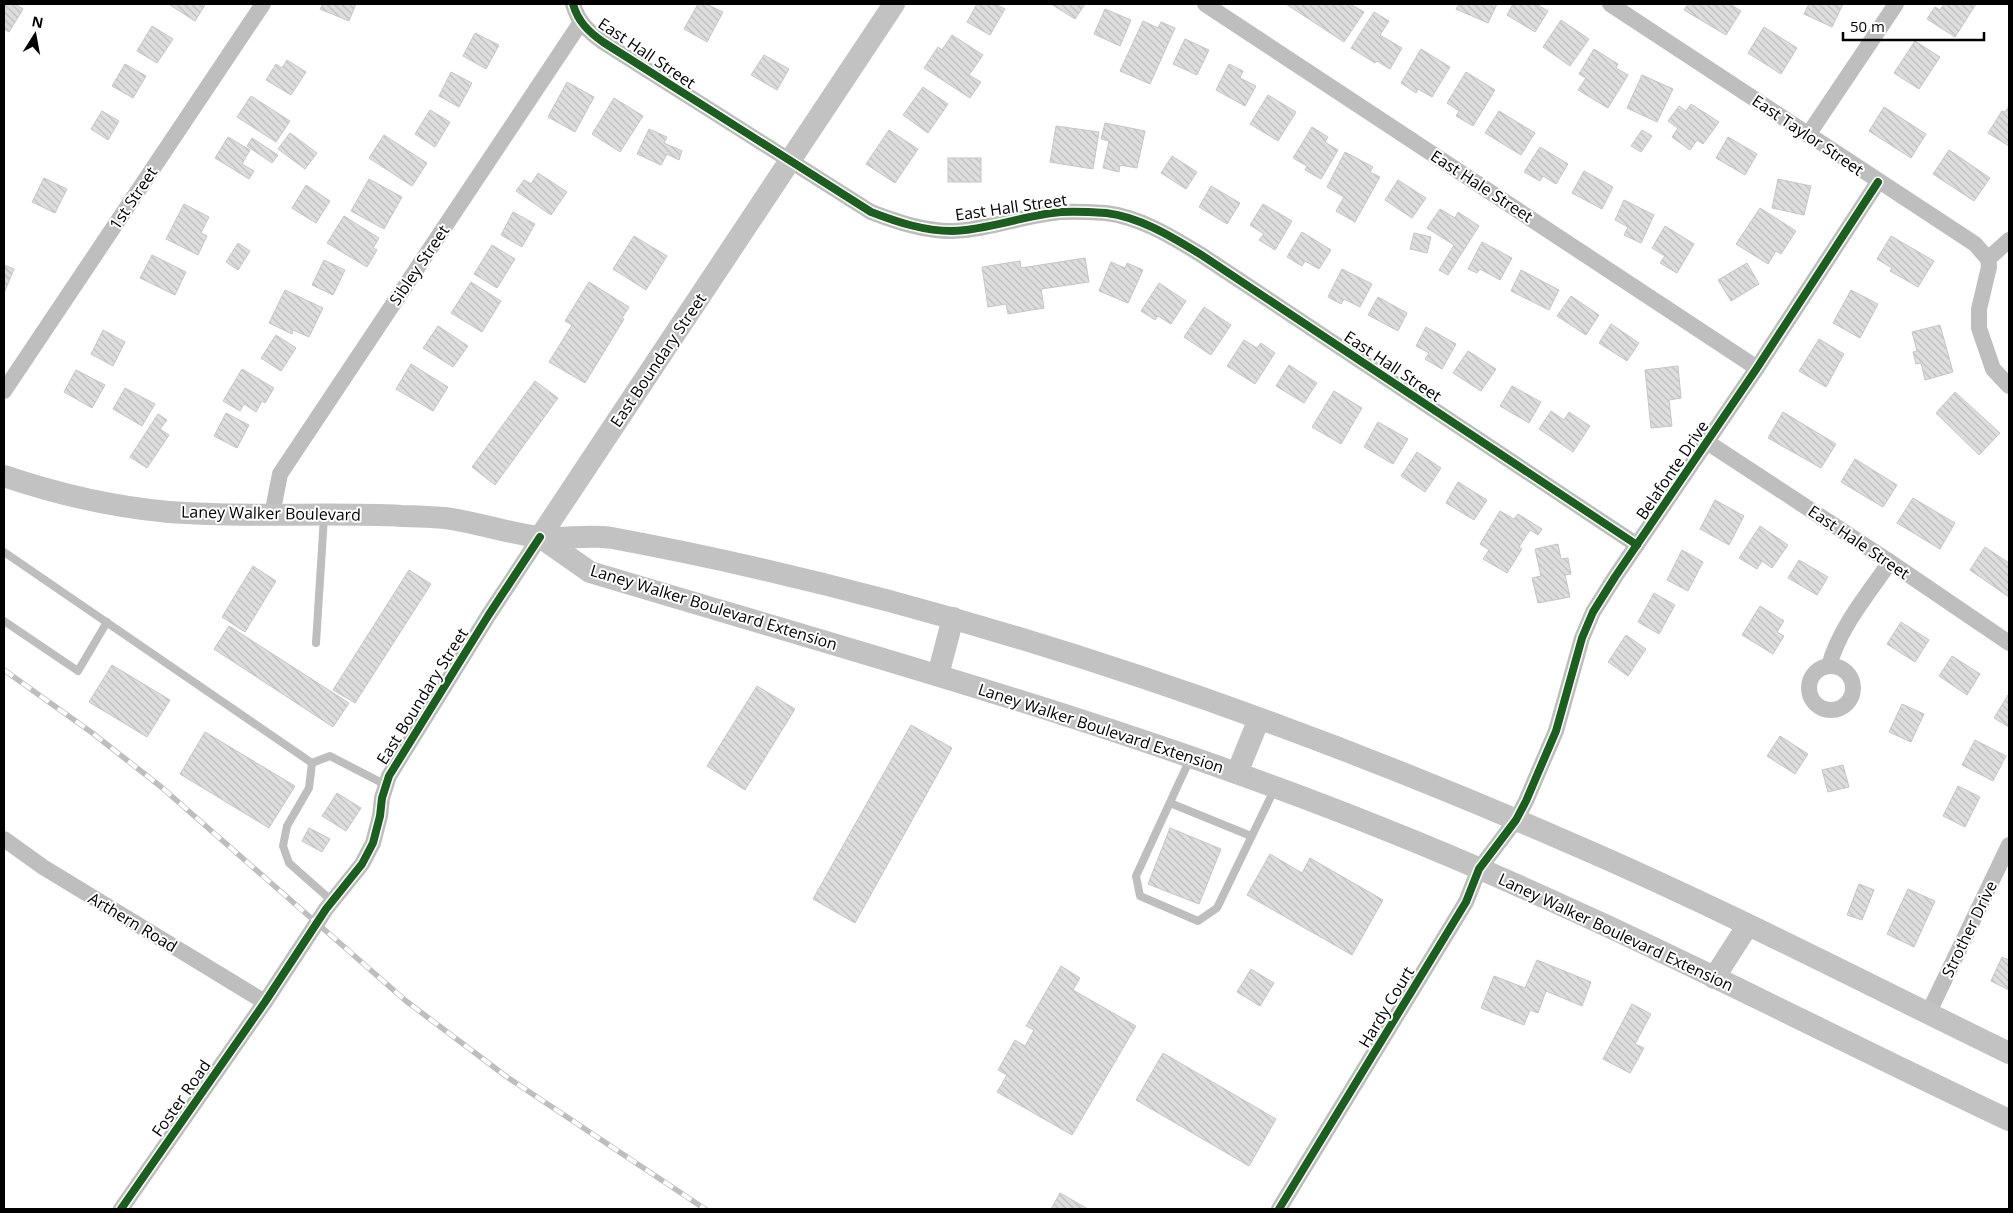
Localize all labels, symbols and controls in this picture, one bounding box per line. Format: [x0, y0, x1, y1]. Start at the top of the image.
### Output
north arrow [10, 10, 60, 60]
scale bar [1843, 10, 1984, 42]
text: N [30, 11, 45, 32]
street label: East Hall Street [594, 12, 700, 94]
text: 50 m [1850, 16, 1885, 36]
street label: East Taylor Street [1748, 90, 1868, 181]
street label: East Hale Street [1427, 145, 1538, 227]
street label: 1st Street [104, 162, 162, 234]
street label: East Hall Street [954, 188, 1069, 226]
street label: Sibley Street [384, 220, 454, 309]
street label: East Boundary Street [605, 289, 711, 431]
street label: East Hall Street [1340, 325, 1446, 407]
street label: Belafonte Drive [1631, 416, 1713, 524]
street label: Laney Walker Boulevard [181, 500, 361, 526]
street label: East Hale Street [1804, 500, 1914, 584]
street label: Laney Walker Boulevard Extension [588, 559, 840, 655]
street label: East Boundary Street [371, 623, 473, 768]
street label: Laney Walker Boulevard Extension [975, 678, 1227, 778]
street label: Laney Walker Boulevard Extension [1495, 868, 1737, 996]
street label: Strother Drive [1936, 877, 2002, 981]
street label: Arthern Road [85, 887, 181, 957]
street label: Hardy Court [1353, 962, 1419, 1052]
street label: Foster Road [146, 1055, 216, 1141]

